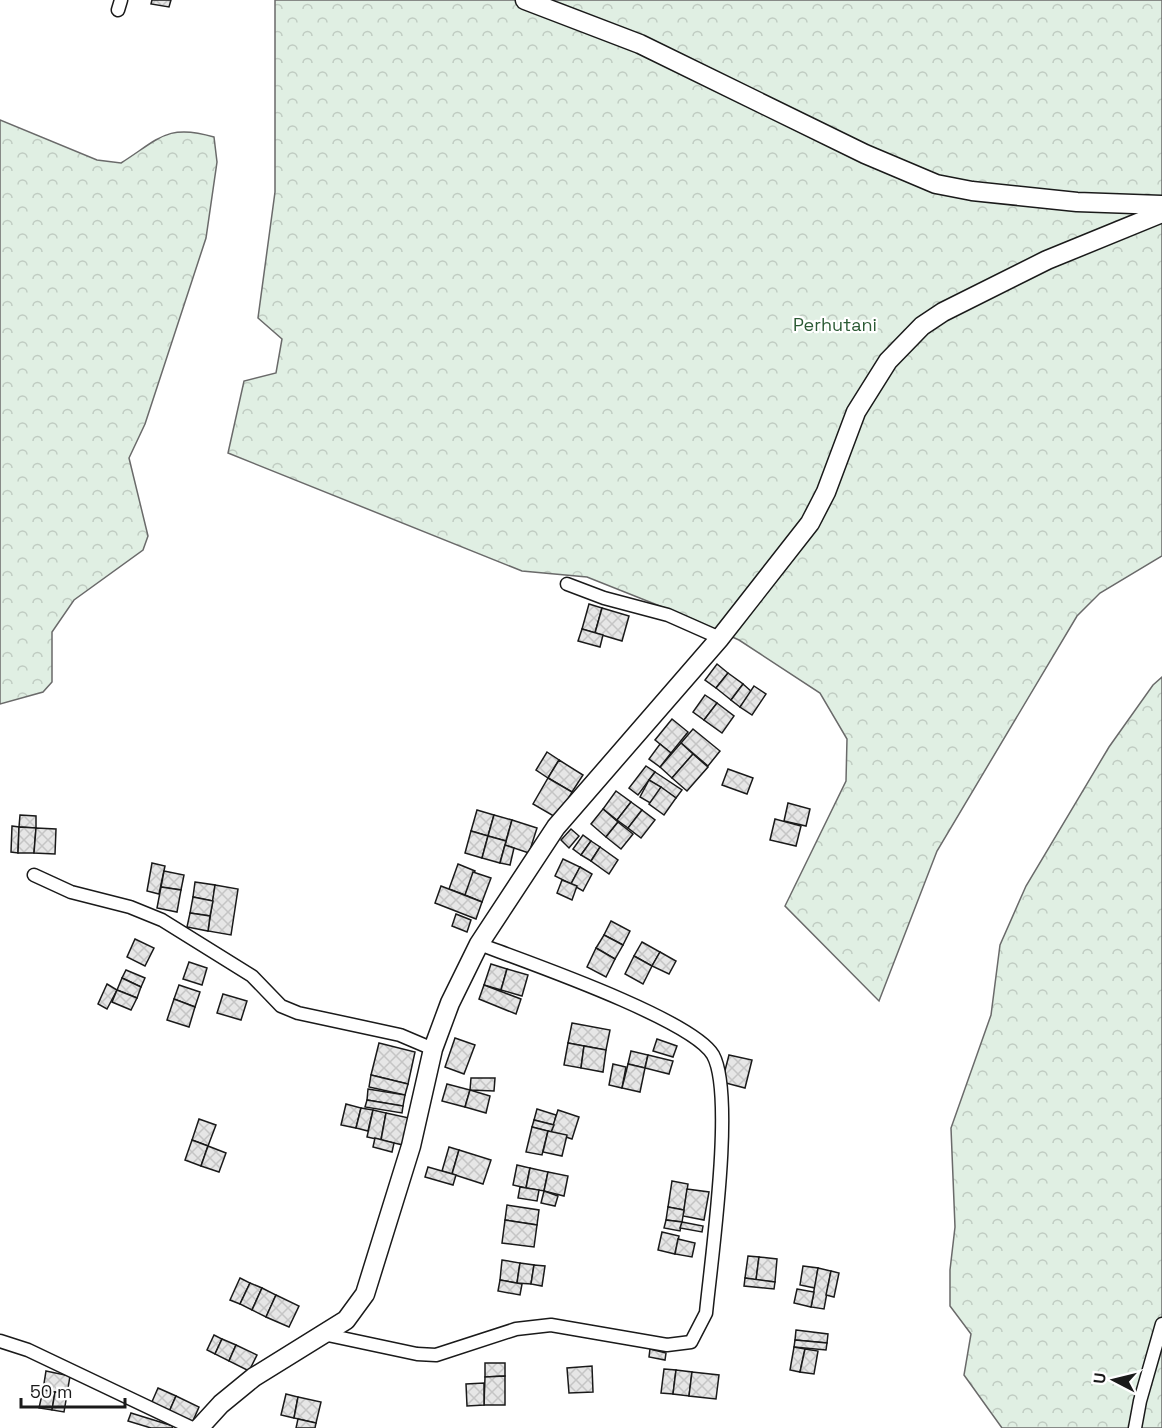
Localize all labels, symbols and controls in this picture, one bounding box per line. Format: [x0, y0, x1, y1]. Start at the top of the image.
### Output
park label: Perhutani [793, 313, 877, 336]
north arrow [1084, 1350, 1144, 1410]
scale bar [21, 1371, 124, 1409]
text: U [1089, 1372, 1111, 1385]
text: 50 m [30, 1380, 72, 1403]

